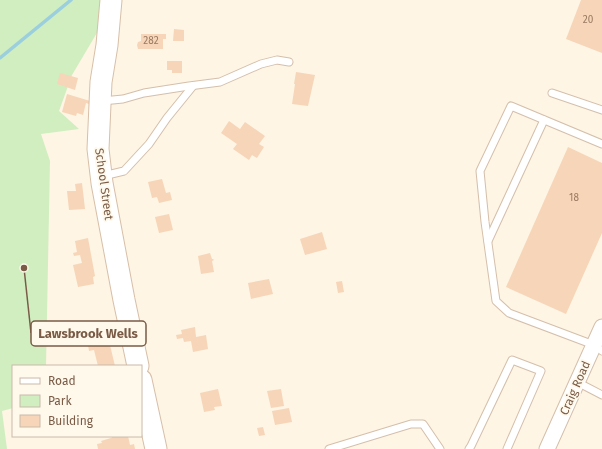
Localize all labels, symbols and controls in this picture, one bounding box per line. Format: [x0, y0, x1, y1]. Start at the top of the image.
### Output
house number: 20 [583, 14, 594, 26]
house number: 282 [143, 35, 159, 47]
street label: School Street [92, 147, 116, 222]
house number: 18 [569, 192, 579, 204]
callout: Lawsbrook Wells [31, 321, 146, 346]
text: Lawsbrook Wells [38, 326, 139, 341]
street label: Craig Road [557, 359, 593, 417]
legend [12, 365, 142, 437]
text: Road [48, 374, 76, 388]
text: Park [48, 394, 72, 408]
text: Building [48, 414, 94, 428]

